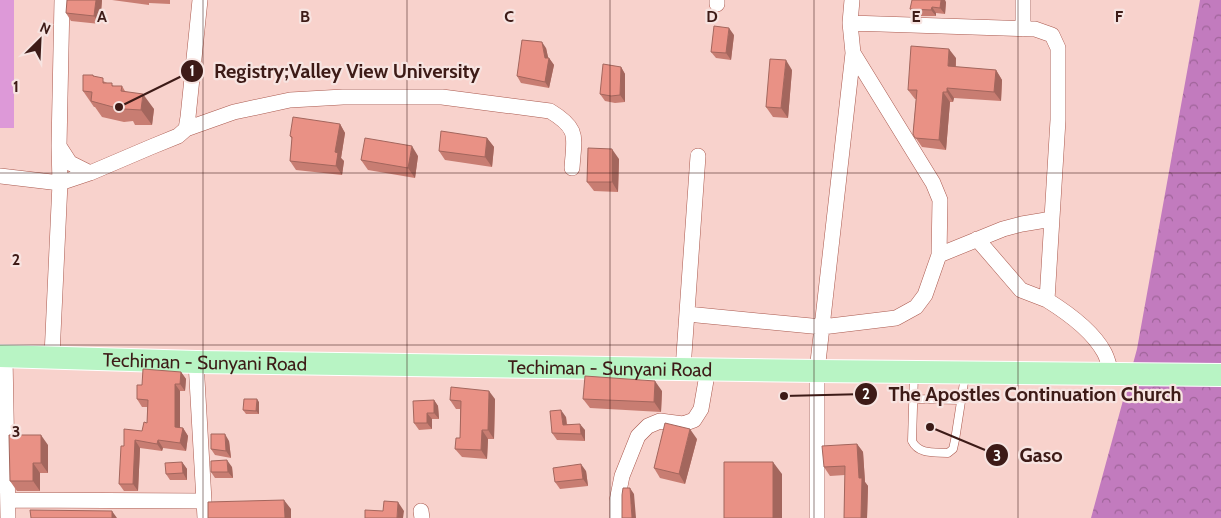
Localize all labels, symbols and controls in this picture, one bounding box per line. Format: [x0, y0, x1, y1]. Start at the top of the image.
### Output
text: A [97, 7, 107, 26]
text: B [300, 7, 310, 26]
text: C [504, 7, 514, 26]
text: D [706, 7, 718, 26]
text: E [911, 7, 921, 26]
text: F [1115, 7, 1124, 26]
north arrow [15, 15, 65, 65]
text: N [37, 18, 53, 38]
callout: Registry;Valley View University [179, 53, 491, 88]
text: Registry;Valley View University [214, 59, 480, 83]
text: 1 [189, 62, 195, 80]
text: 1 [13, 77, 19, 96]
text: 2 [12, 250, 20, 269]
street label: Techiman - Sunyani Road [102, 348, 307, 375]
street label: Techiman - Sunyani Road [507, 355, 712, 381]
callout: The Apostles Continuation Church [854, 376, 1192, 411]
text: The Apostles Continuation Church [889, 382, 1182, 406]
text: 2 [862, 385, 870, 403]
text: 3 [12, 422, 20, 441]
callout: Gaso [984, 438, 1072, 473]
text: Gaso [1019, 443, 1063, 467]
text: 3 [993, 447, 1001, 465]

